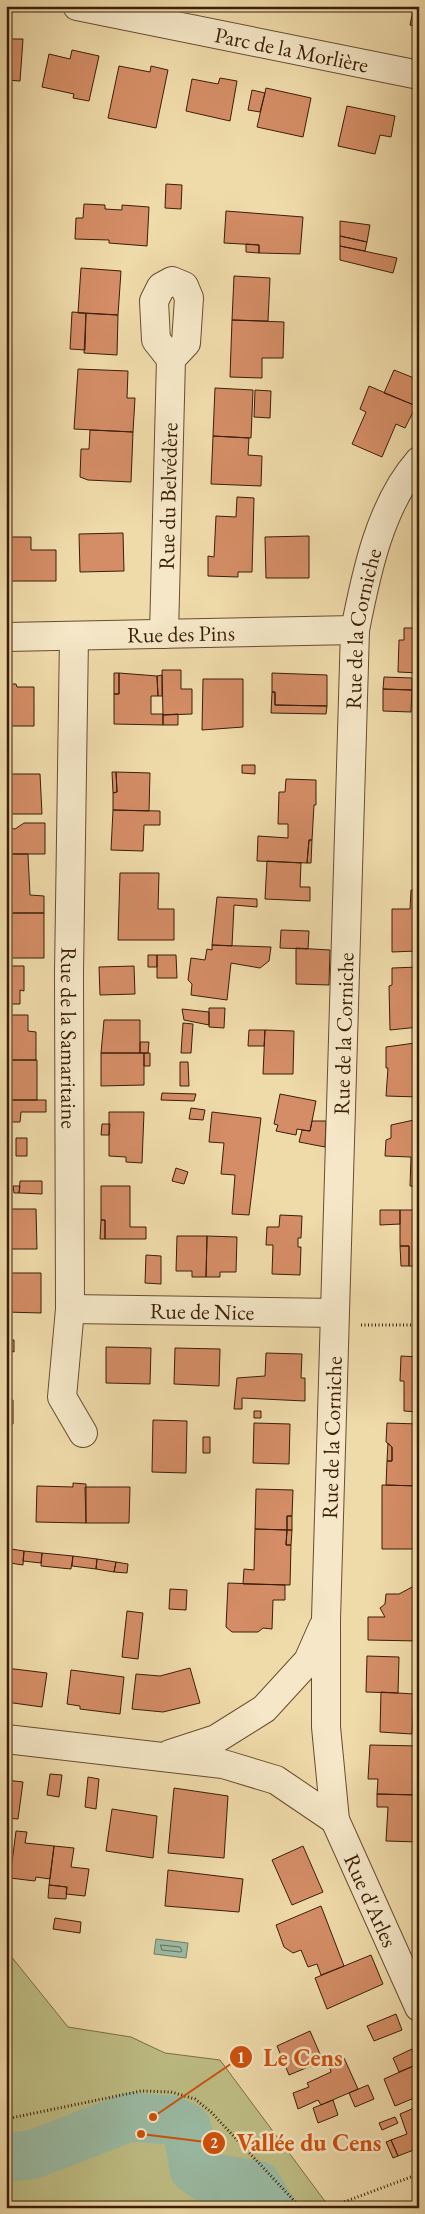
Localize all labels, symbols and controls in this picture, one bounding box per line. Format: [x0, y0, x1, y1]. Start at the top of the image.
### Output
street label: Parc de la Morlière [212, 20, 371, 79]
street label: Rue du Belvédère [151, 422, 184, 570]
street label: Rue de la Corniche [338, 544, 388, 710]
street label: Rue des Pins [127, 618, 235, 649]
street label: Rue de la Samaritaine [54, 947, 84, 1129]
street label: Rue de la Corniche [326, 952, 360, 1116]
street label: Rue de Nice [150, 1296, 255, 1326]
street label: Rue de la Corniche [314, 1355, 348, 1519]
street label: Rue d'Arles [337, 1849, 405, 1952]
callout: Le Cens [228, 2038, 353, 2077]
text: Le Cens [263, 2042, 343, 2073]
text: 1 [237, 2048, 245, 2067]
callout: Vallée du Cens [201, 2123, 391, 2162]
text: Vallée du Cens [236, 2127, 382, 2158]
text: 2 [210, 2133, 218, 2152]

